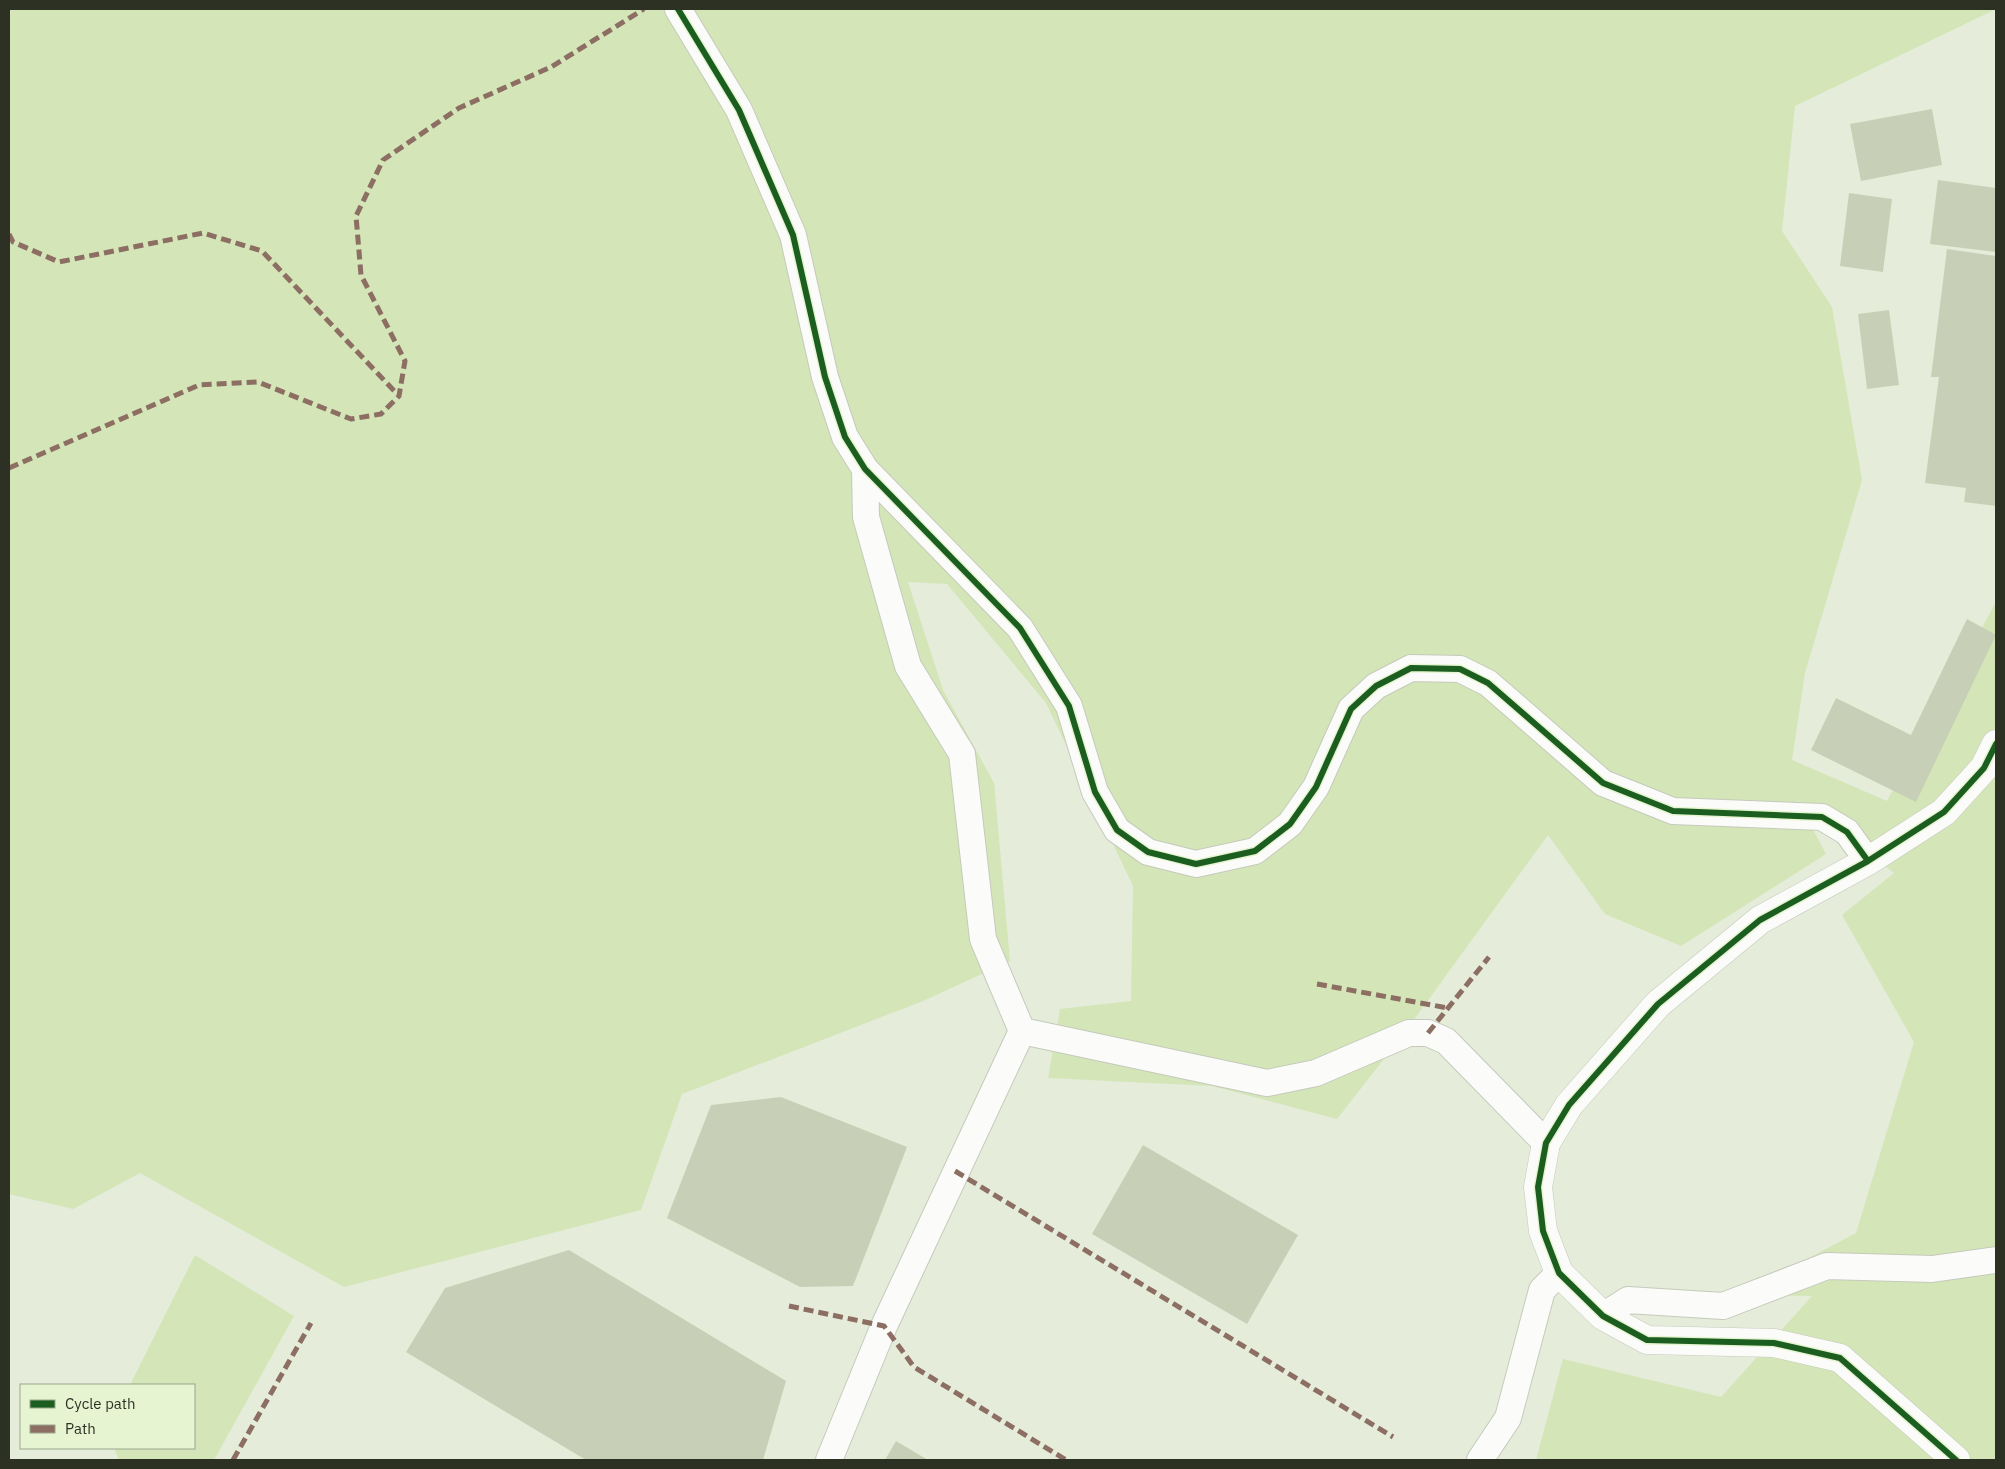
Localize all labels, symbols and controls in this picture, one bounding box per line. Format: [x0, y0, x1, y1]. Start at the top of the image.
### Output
legend [20, 1384, 195, 1449]
text: Cycle path [65, 1394, 136, 1413]
text: Path [65, 1419, 96, 1438]

